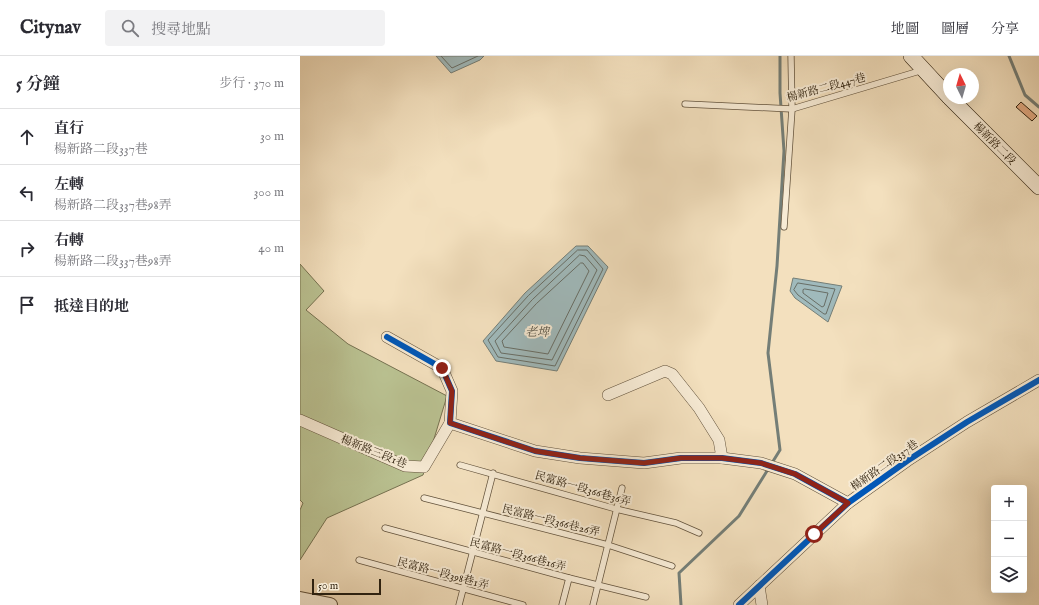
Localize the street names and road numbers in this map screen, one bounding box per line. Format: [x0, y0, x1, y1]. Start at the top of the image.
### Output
street label: 楊新路二段447巷 [785, 71, 867, 105]
street label: 楊新路二段 [970, 119, 1019, 168]
street label: 楊新路三段1巷 [339, 432, 409, 472]
street label: 楊新路二段337巷 [848, 437, 921, 494]
street label: 民富路一段366巷36弄 [533, 469, 632, 509]
street label: 民富路一段366巷26弄 [500, 502, 601, 540]
street label: 民富路一段366巷16弄 [468, 535, 567, 575]
street label: 民富路一段398巷1弄 [395, 555, 490, 593]

